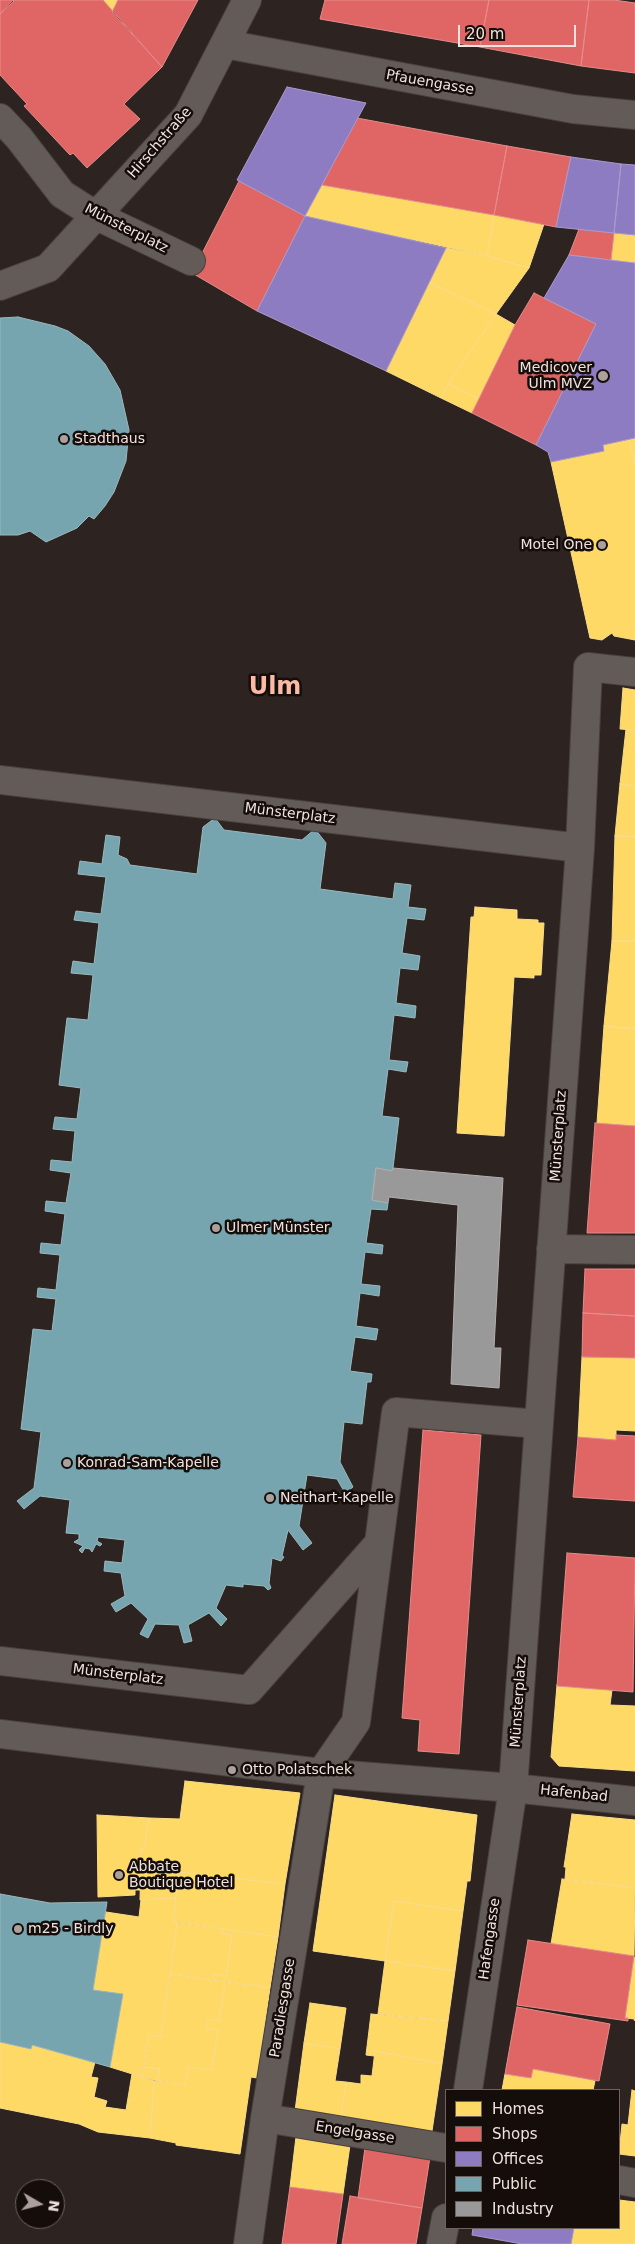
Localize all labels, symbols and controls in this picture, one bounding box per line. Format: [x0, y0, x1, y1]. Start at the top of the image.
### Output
scale bar [460, 15, 578, 47]
text: 20 m [466, 25, 504, 43]
street label: Pfauengasse [385, 67, 475, 99]
street label: Hirschstraße [125, 104, 195, 182]
street label: Münsterplatz [82, 201, 170, 257]
place label: Medicover Ulm MVZ [520, 360, 592, 392]
marker: Medicover Ulm MVZ [596, 369, 610, 383]
place label: Stadthaus [74, 431, 145, 447]
marker: Stadthaus [58, 433, 70, 445]
place label: Motel One [520, 537, 592, 553]
marker: Motel One [596, 539, 608, 551]
district label: Ulm [249, 674, 301, 702]
street label: Münsterplatz [244, 800, 336, 828]
street label: Münsterplatz [547, 1090, 571, 1182]
place label: Ulmer Münster [226, 1220, 330, 1236]
marker: Ulmer Münster [210, 1222, 222, 1234]
place label: Konrad-Sam-Kapelle [77, 1455, 219, 1471]
marker: Konrad-Sam-Kapelle [61, 1457, 73, 1469]
place label: Neithart-Kapelle [280, 1490, 394, 1506]
marker: Neithart-Kapelle [264, 1492, 276, 1504]
street label: Münsterplatz [507, 1656, 531, 1748]
street label: Münsterplatz [72, 1661, 164, 1689]
place label: Otto Polatschek [242, 1762, 352, 1778]
marker: Otto Polatschek [226, 1764, 238, 1776]
street label: Hafenbad [539, 1782, 609, 1806]
place label: Abbate Boutique Hotel [129, 1859, 233, 1891]
marker: Abbate Boutique Hotel [113, 1869, 125, 1881]
street label: Hafengasse [476, 1897, 504, 1981]
place label: m25 - Birdly [28, 1921, 113, 1937]
marker: m25 - Birdly [12, 1923, 24, 1935]
street label: Paradiesgasse [267, 1957, 299, 2059]
legend [445, 2089, 620, 2229]
text: Homes [492, 2100, 544, 2118]
street label: Engelgasse [314, 2118, 396, 2148]
text: Shops [492, 2125, 538, 2143]
text: Offices [492, 2150, 544, 2168]
text: Public [492, 2175, 536, 2193]
north arrow [15, 2179, 65, 2229]
text: N [45, 2199, 63, 2213]
text: Industry [492, 2200, 554, 2218]

